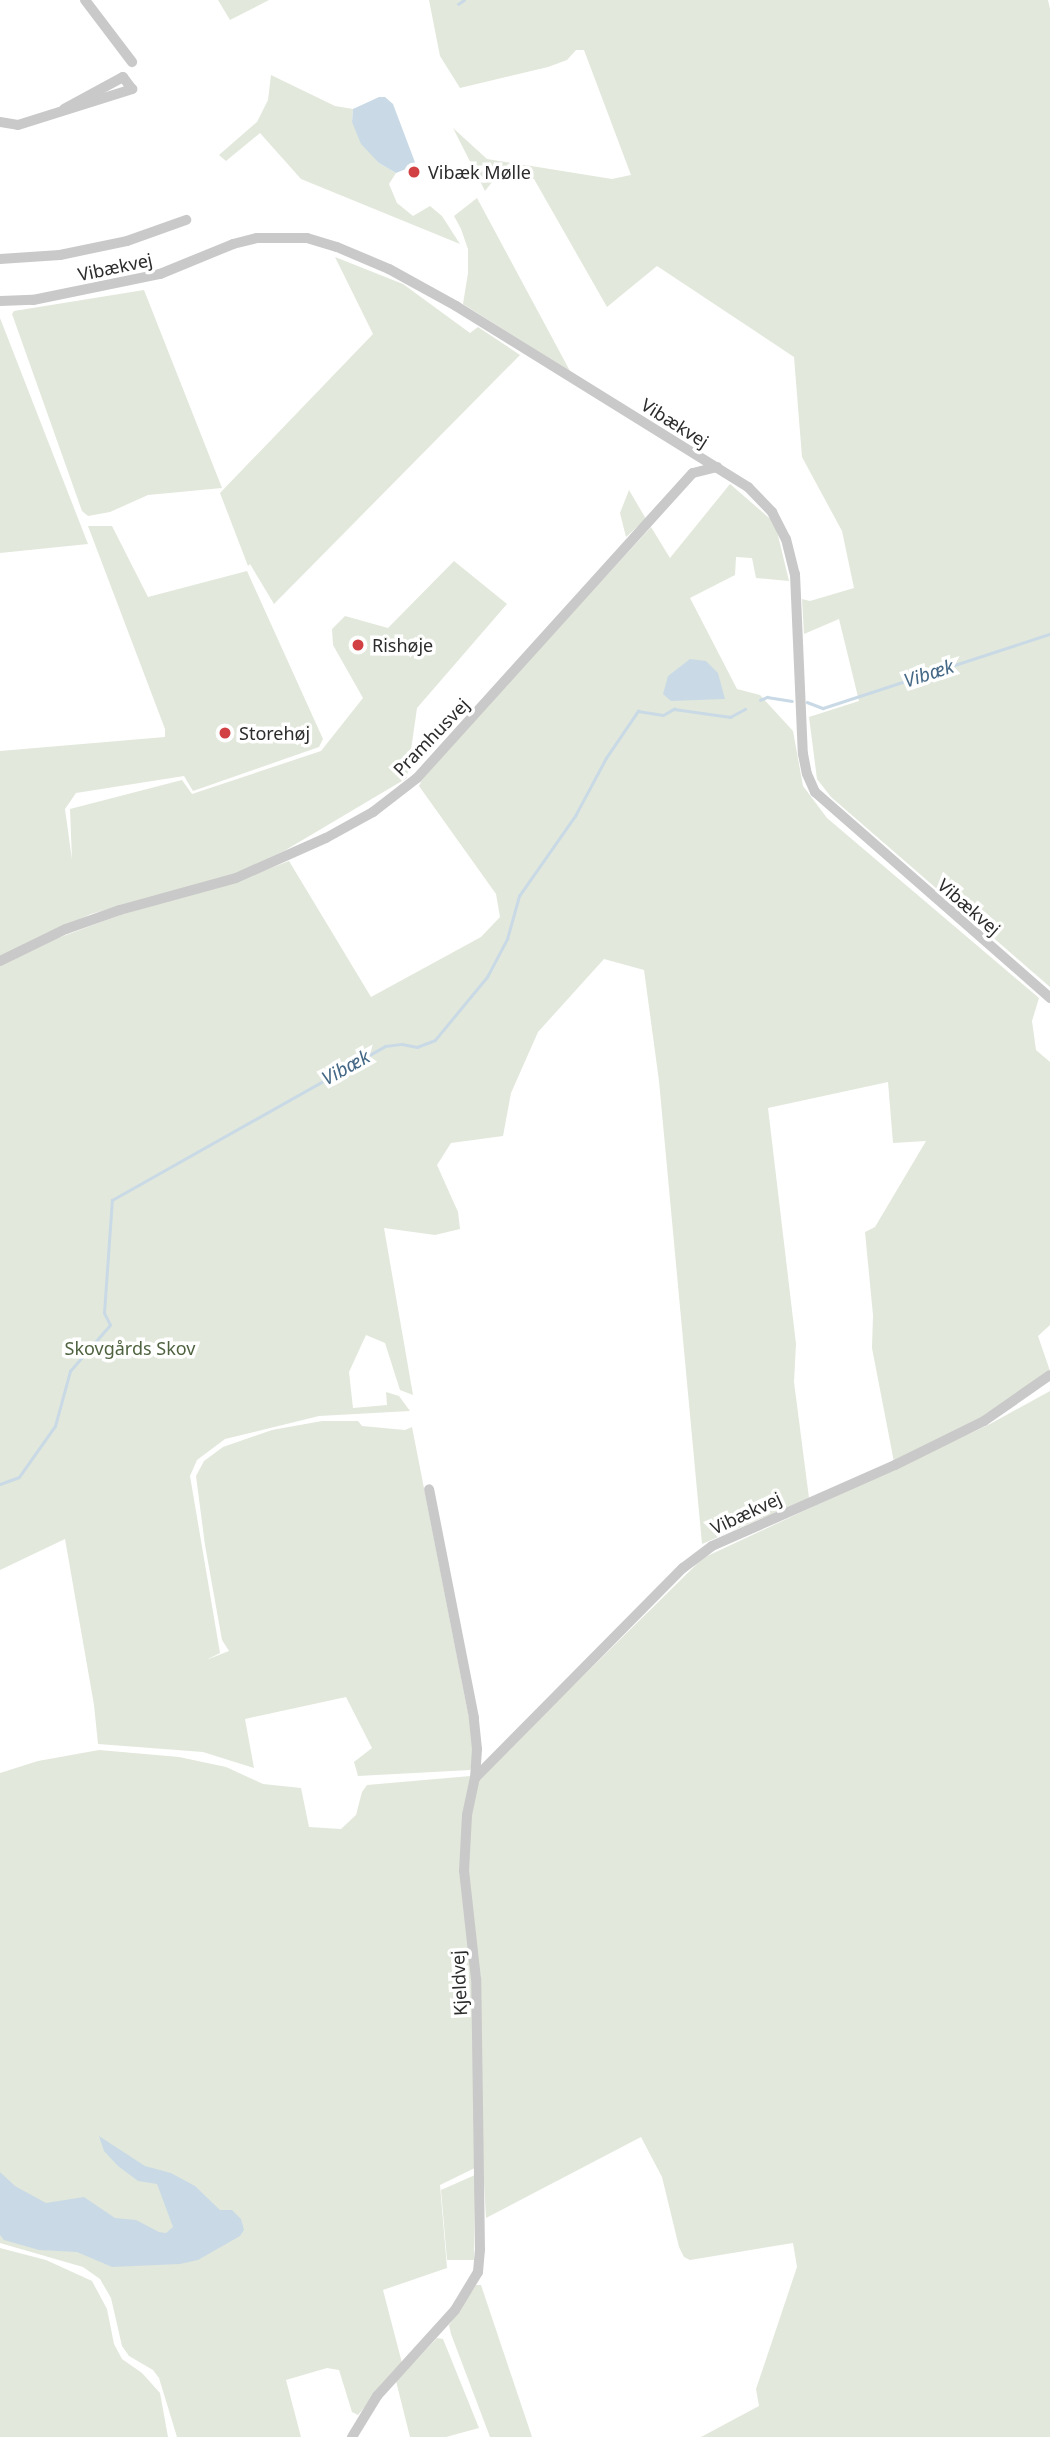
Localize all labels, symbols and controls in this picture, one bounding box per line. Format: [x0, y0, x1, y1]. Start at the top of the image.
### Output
place label: Vibæk Mølle [428, 161, 531, 183]
marker: Vibæk Mølle [406, 164, 422, 180]
street label: Vibækvej [76, 249, 154, 285]
street label: Vibækvej [637, 394, 713, 452]
place label: Rishøje [372, 634, 433, 656]
marker: Rishøje [350, 637, 366, 653]
water label: Vibæk [901, 655, 957, 693]
street label: Pramhusvej [389, 694, 473, 780]
place label: Storehøj [239, 722, 310, 744]
marker: Storehøj [217, 725, 233, 741]
street label: Vibækvej [933, 874, 1005, 940]
water label: Vibæk [318, 1046, 374, 1090]
park label: Skovgårds Skov [65, 1337, 195, 1359]
street label: Vibækvej [707, 1487, 785, 1539]
street label: Kjeldvej [446, 1950, 472, 2016]

